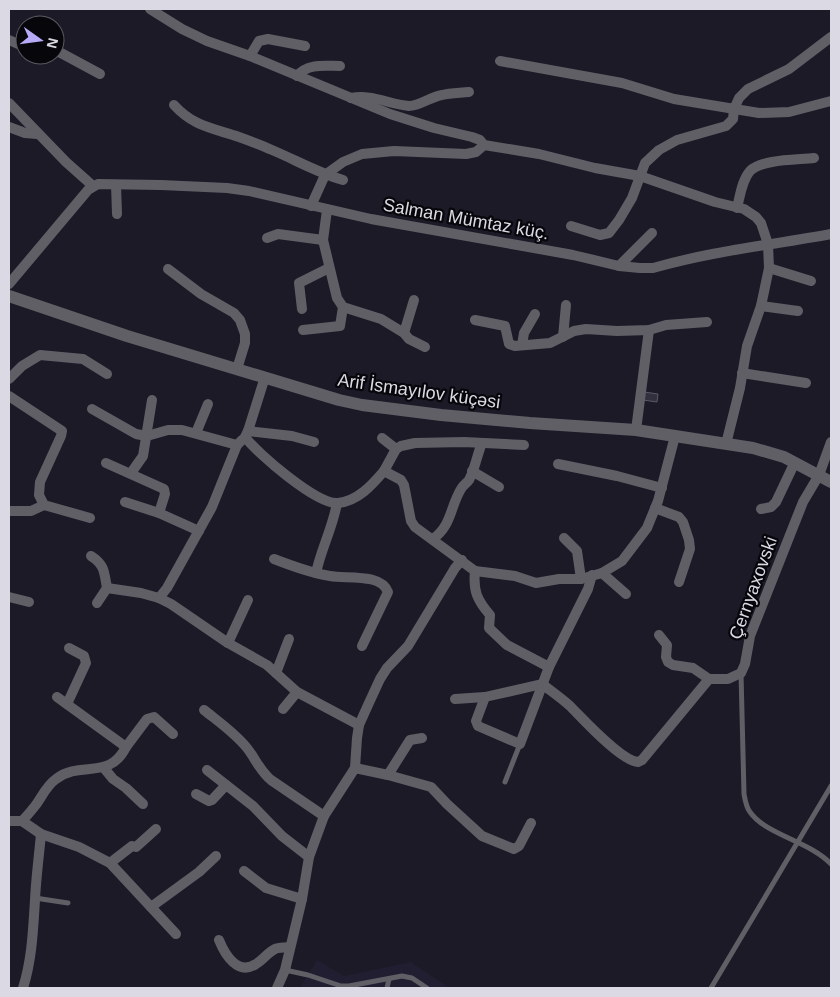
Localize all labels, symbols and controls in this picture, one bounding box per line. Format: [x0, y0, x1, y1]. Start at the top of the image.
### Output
north arrow [15, 15, 65, 65]
text: N [44, 36, 62, 50]
street label: Salman Mümtaz küç. [382, 195, 550, 243]
street label: Arif İsmayılov küçəsi [336, 370, 502, 412]
street label: Çernyaxovski [725, 534, 781, 642]

